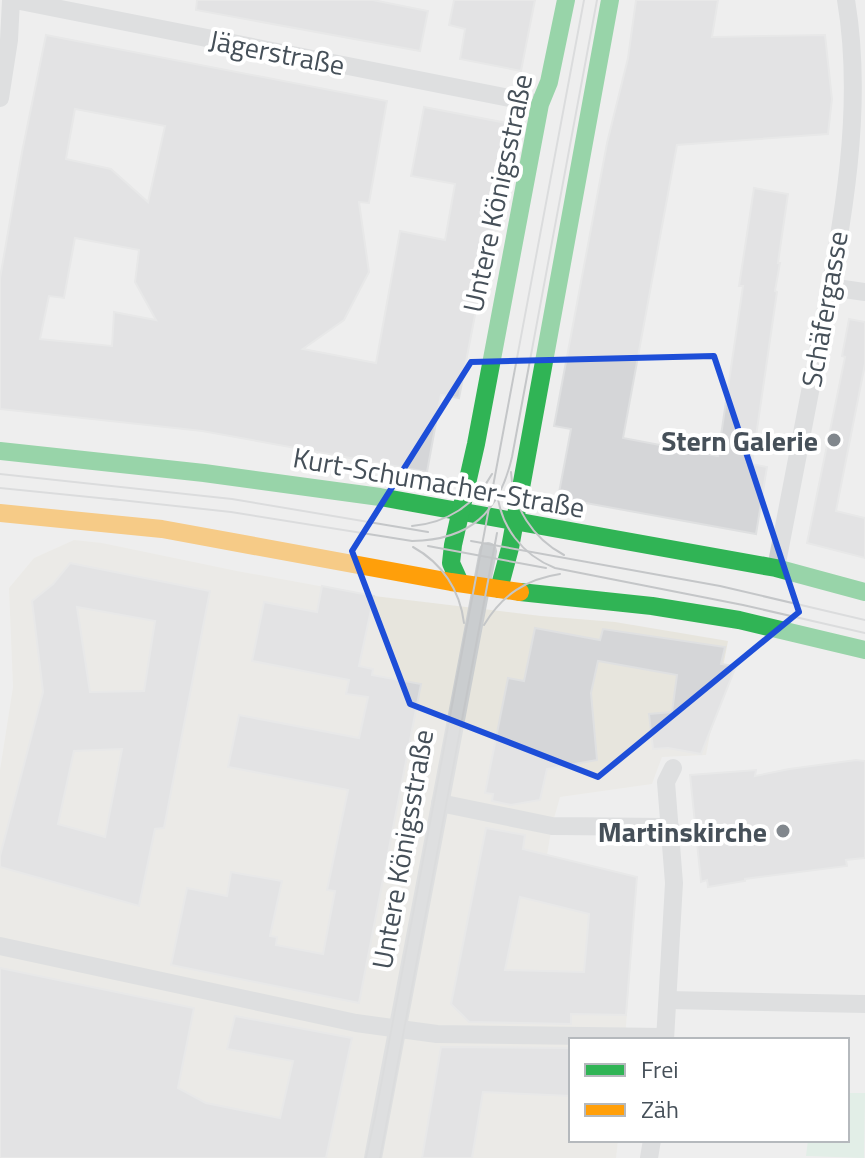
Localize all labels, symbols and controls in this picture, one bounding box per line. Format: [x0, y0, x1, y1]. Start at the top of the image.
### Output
street label: Jägerstraße [206, 18, 348, 86]
street label: Untere Königsstraße [451, 70, 543, 316]
street label: Schäfergasse [789, 228, 859, 390]
place label: Stern Galerie [661, 419, 818, 462]
marker: Stern Galerie [825, 431, 843, 449]
street label: Kurt-Schumacher-Straße [290, 435, 588, 529]
street label: Untere Königsstraße [360, 726, 444, 972]
place label: Martinskirche [598, 810, 767, 853]
marker: Martinskirche [774, 822, 792, 840]
legend [569, 1038, 849, 1142]
text: Frei [641, 1051, 679, 1087]
text: Zäh [641, 1091, 679, 1127]

